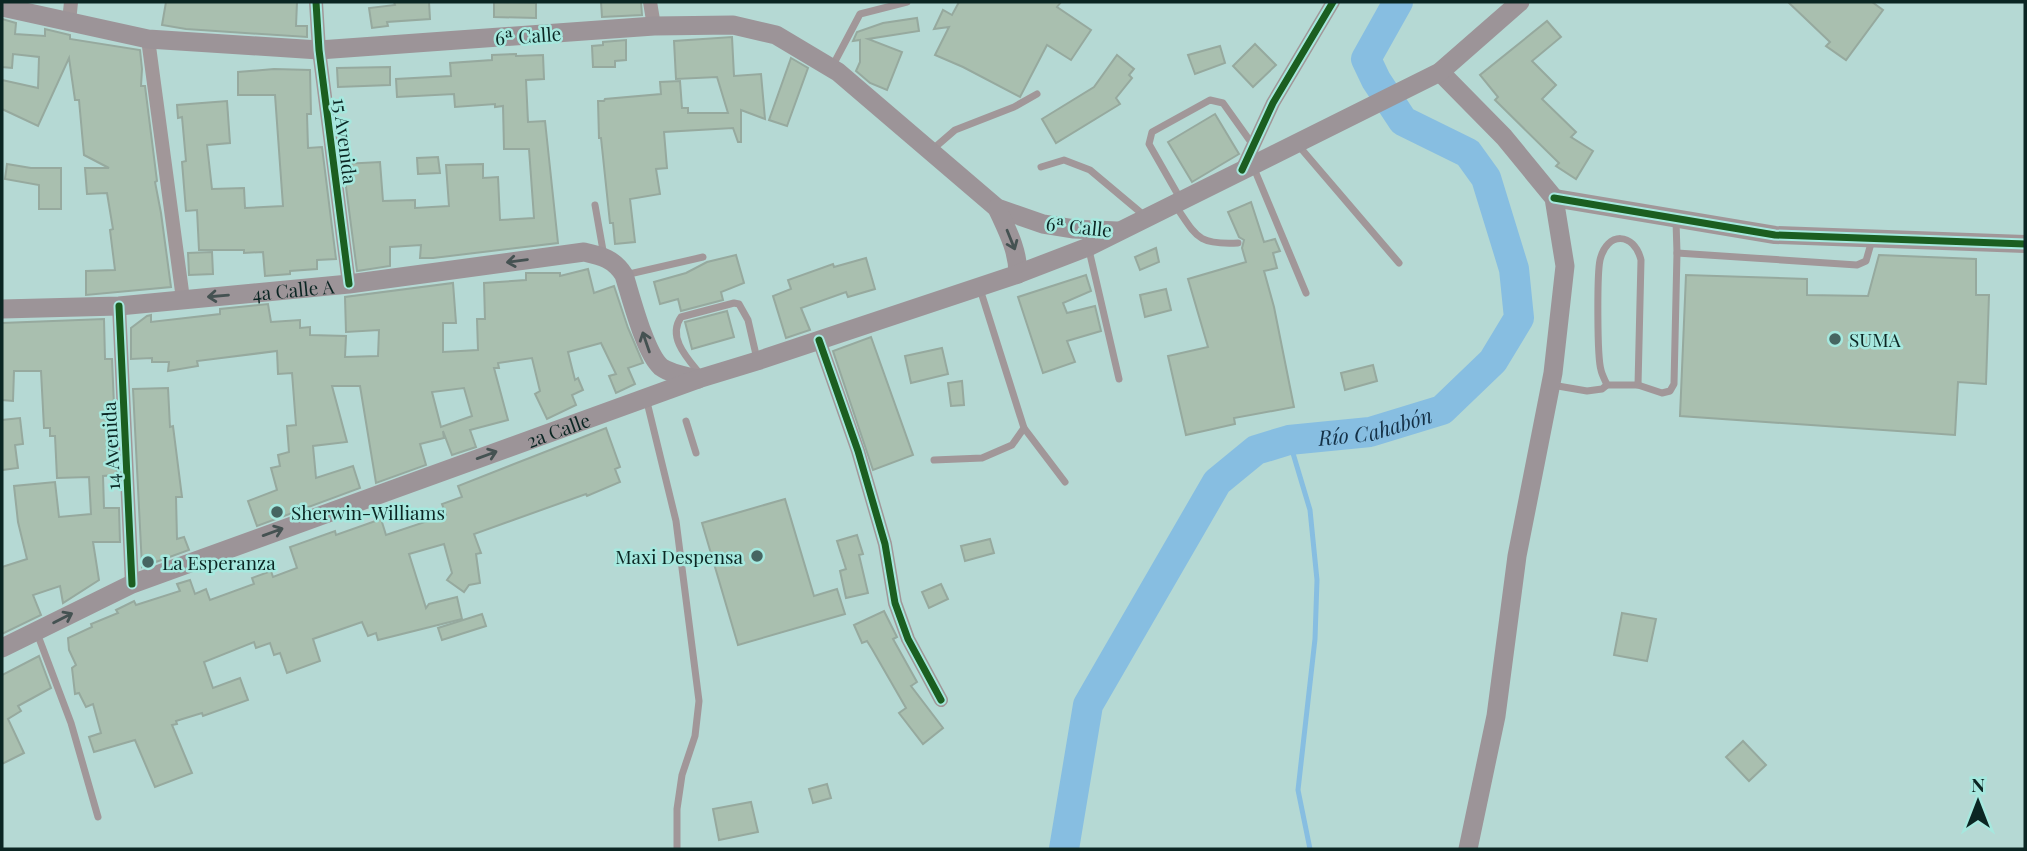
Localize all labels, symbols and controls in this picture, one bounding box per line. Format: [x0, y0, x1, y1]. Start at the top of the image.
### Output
street label: 6ª Calle [494, 20, 562, 50]
street label: 15 Avenida [328, 96, 364, 186]
street label: 6ª Calle [1045, 210, 1113, 242]
one-way arrow [1006, 229, 1019, 251]
one-way arrow [506, 255, 529, 268]
street label: 4a Calle A [251, 272, 336, 306]
one-way arrow [207, 290, 230, 303]
place label: SUMA [1849, 326, 1902, 352]
one-way arrow [639, 331, 651, 353]
marker: SUMA [1827, 331, 1843, 347]
water label: Río Cahabón [1316, 400, 1435, 451]
street label: 14 Avenida [95, 401, 125, 491]
street label: 2a Calle [523, 406, 593, 453]
one-way arrow [476, 448, 498, 460]
place label: Sherwin-Williams [291, 499, 445, 525]
marker: Sherwin-Williams [269, 504, 285, 520]
one-way arrow [262, 525, 284, 538]
place label: Maxi Despensa [615, 543, 744, 569]
marker: Maxi Despensa [749, 548, 765, 564]
place label: La Esperanza [162, 549, 276, 575]
marker: La Esperanza [140, 554, 156, 570]
one-way arrow [52, 611, 73, 625]
north arrow [1943, 767, 2013, 837]
text: N [1971, 771, 1985, 797]

